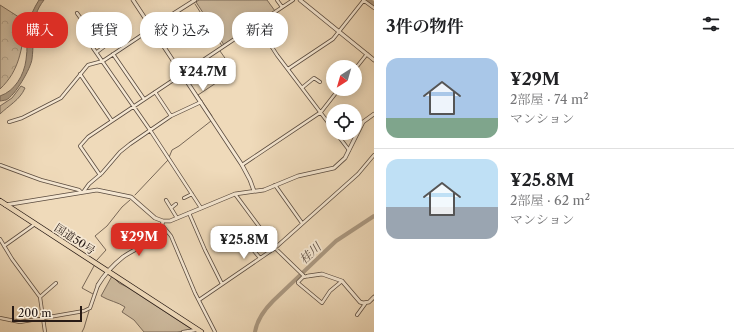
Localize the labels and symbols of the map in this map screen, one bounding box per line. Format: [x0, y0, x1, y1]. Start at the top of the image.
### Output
pin: ¥24.7M [170, 58, 236, 92]
north arrow [326, 60, 362, 96]
street label: 国道50号 [52, 221, 98, 257]
pin: ¥29M [115, 223, 163, 257]
pin: ¥25.8M [211, 226, 277, 260]
water label: 桂川 [296, 238, 325, 267]
scale bar [12, 304, 82, 323]

